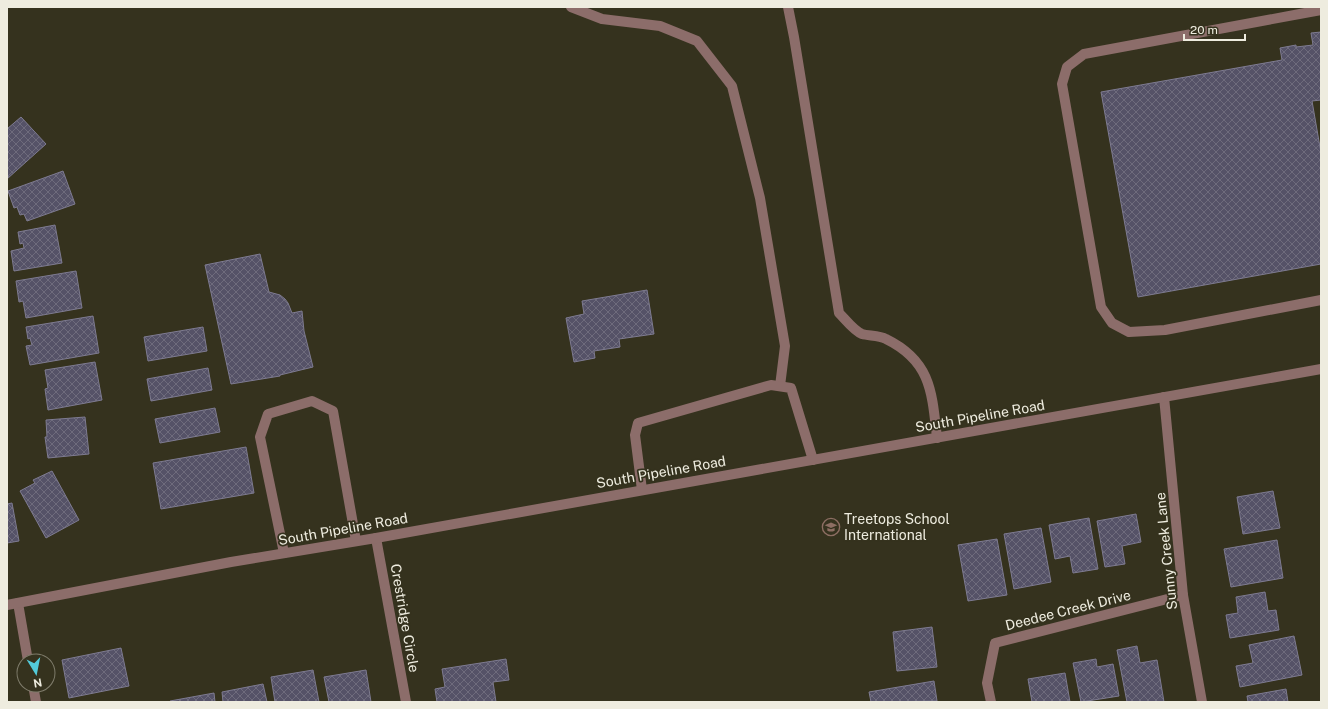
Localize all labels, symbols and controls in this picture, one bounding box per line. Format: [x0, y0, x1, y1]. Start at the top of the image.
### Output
scale bar [1184, 16, 1245, 42]
text: 20 m [1190, 23, 1218, 37]
street label: South Pipeline Road [914, 397, 1046, 435]
street label: South Pipeline Road [595, 453, 727, 491]
street label: Sunny Creek Lane [1152, 491, 1180, 611]
street label: South Pipeline Road [277, 510, 409, 548]
place label: Treetops School International [844, 511, 950, 543]
school or university icon: Treetops School International [821, 517, 841, 537]
street label: Crestridge Circle [388, 562, 422, 674]
street label: Deedee Creek Drive [1004, 587, 1132, 633]
north arrow [16, 653, 56, 693]
text: N [32, 676, 43, 690]

